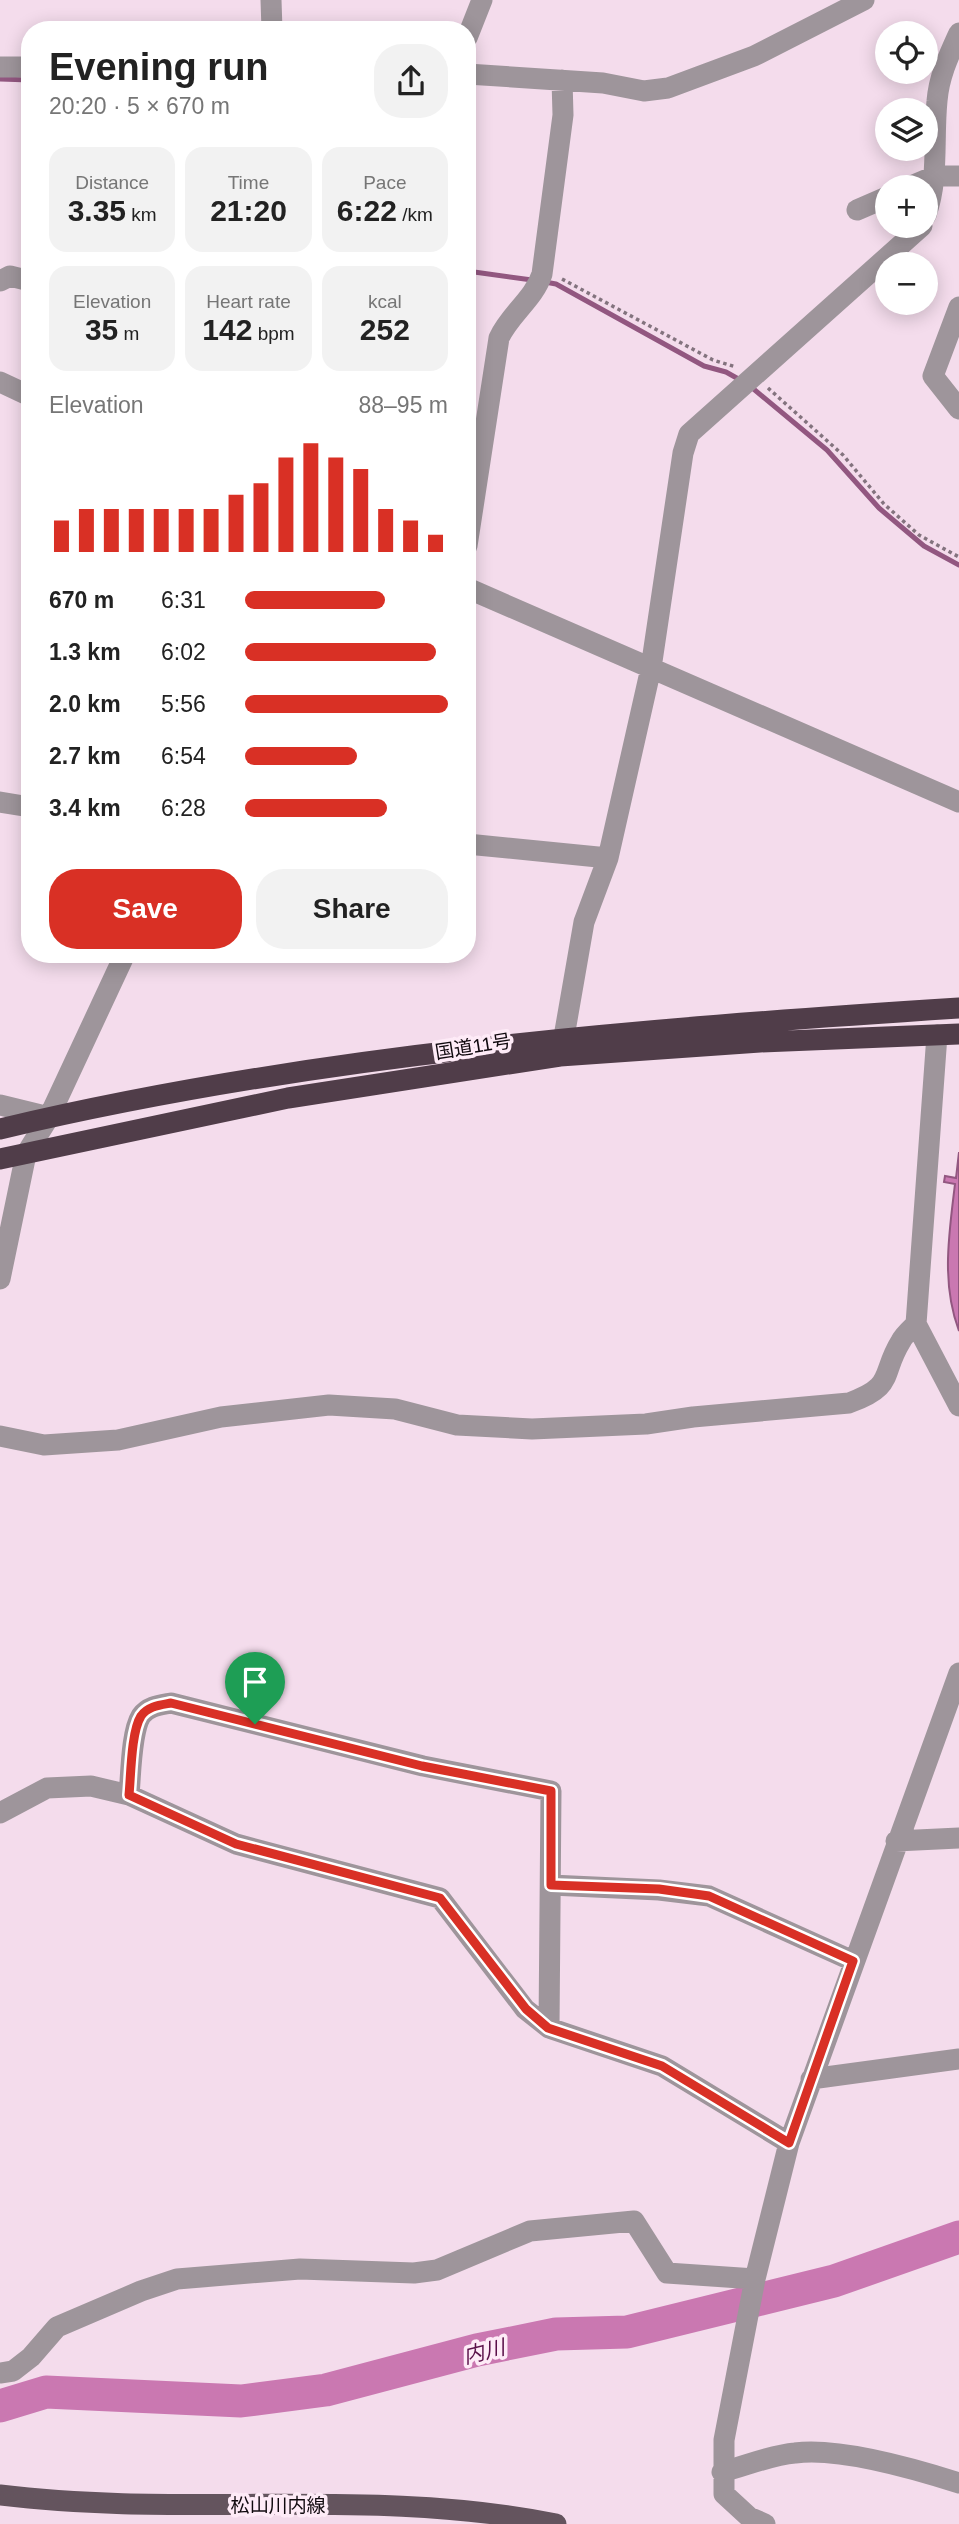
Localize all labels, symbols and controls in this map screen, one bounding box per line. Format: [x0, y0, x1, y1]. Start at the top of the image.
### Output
map controls [875, 21, 938, 315]
button: locate [875, 21, 938, 84]
button: share [374, 44, 448, 118]
text: Evening run [49, 46, 269, 88]
text: 20:20 · 5 × 670 m [49, 93, 230, 119]
button: layers [875, 98, 938, 161]
text: Distance [75, 172, 149, 193]
text: Time [228, 172, 269, 193]
text: Pace [363, 172, 406, 193]
button: + [875, 175, 938, 238]
text: 3.35 [68, 194, 126, 227]
text: 21:20 [210, 194, 287, 227]
text: 6:22 [337, 194, 397, 227]
text: km [126, 204, 157, 225]
text: /km [397, 204, 433, 225]
button: − [875, 252, 938, 315]
text: Elevation [73, 291, 151, 312]
text: Heart rate [206, 291, 291, 312]
text: kcal [368, 291, 402, 312]
text: 35 [85, 313, 118, 346]
text: 142 [202, 313, 252, 346]
text: 252 [360, 313, 410, 346]
text: m [118, 323, 139, 344]
text: bpm [252, 323, 295, 344]
text: Elevation [49, 392, 144, 418]
text: 88–95 m [358, 392, 448, 418]
text: 670 m [49, 587, 114, 613]
text: 6:31 [161, 587, 206, 613]
text: 1.3 km [49, 639, 121, 665]
text: 6:02 [161, 639, 206, 665]
text: 2.0 km [49, 691, 121, 717]
text: 5:56 [161, 691, 206, 717]
text: 2.7 km [49, 743, 121, 769]
text: 6:54 [161, 743, 206, 769]
text: 3.4 km [49, 795, 121, 821]
text: 6:28 [161, 795, 206, 821]
button: Save [49, 869, 242, 949]
button: Share [256, 869, 448, 949]
street label: 国道11号 [434, 1030, 513, 1063]
pin [225, 1652, 285, 1724]
icon: arrive [236, 1663, 274, 1701]
water label: 内川 [461, 2335, 509, 2368]
street label: 松山川内線 [230, 2495, 326, 2516]

